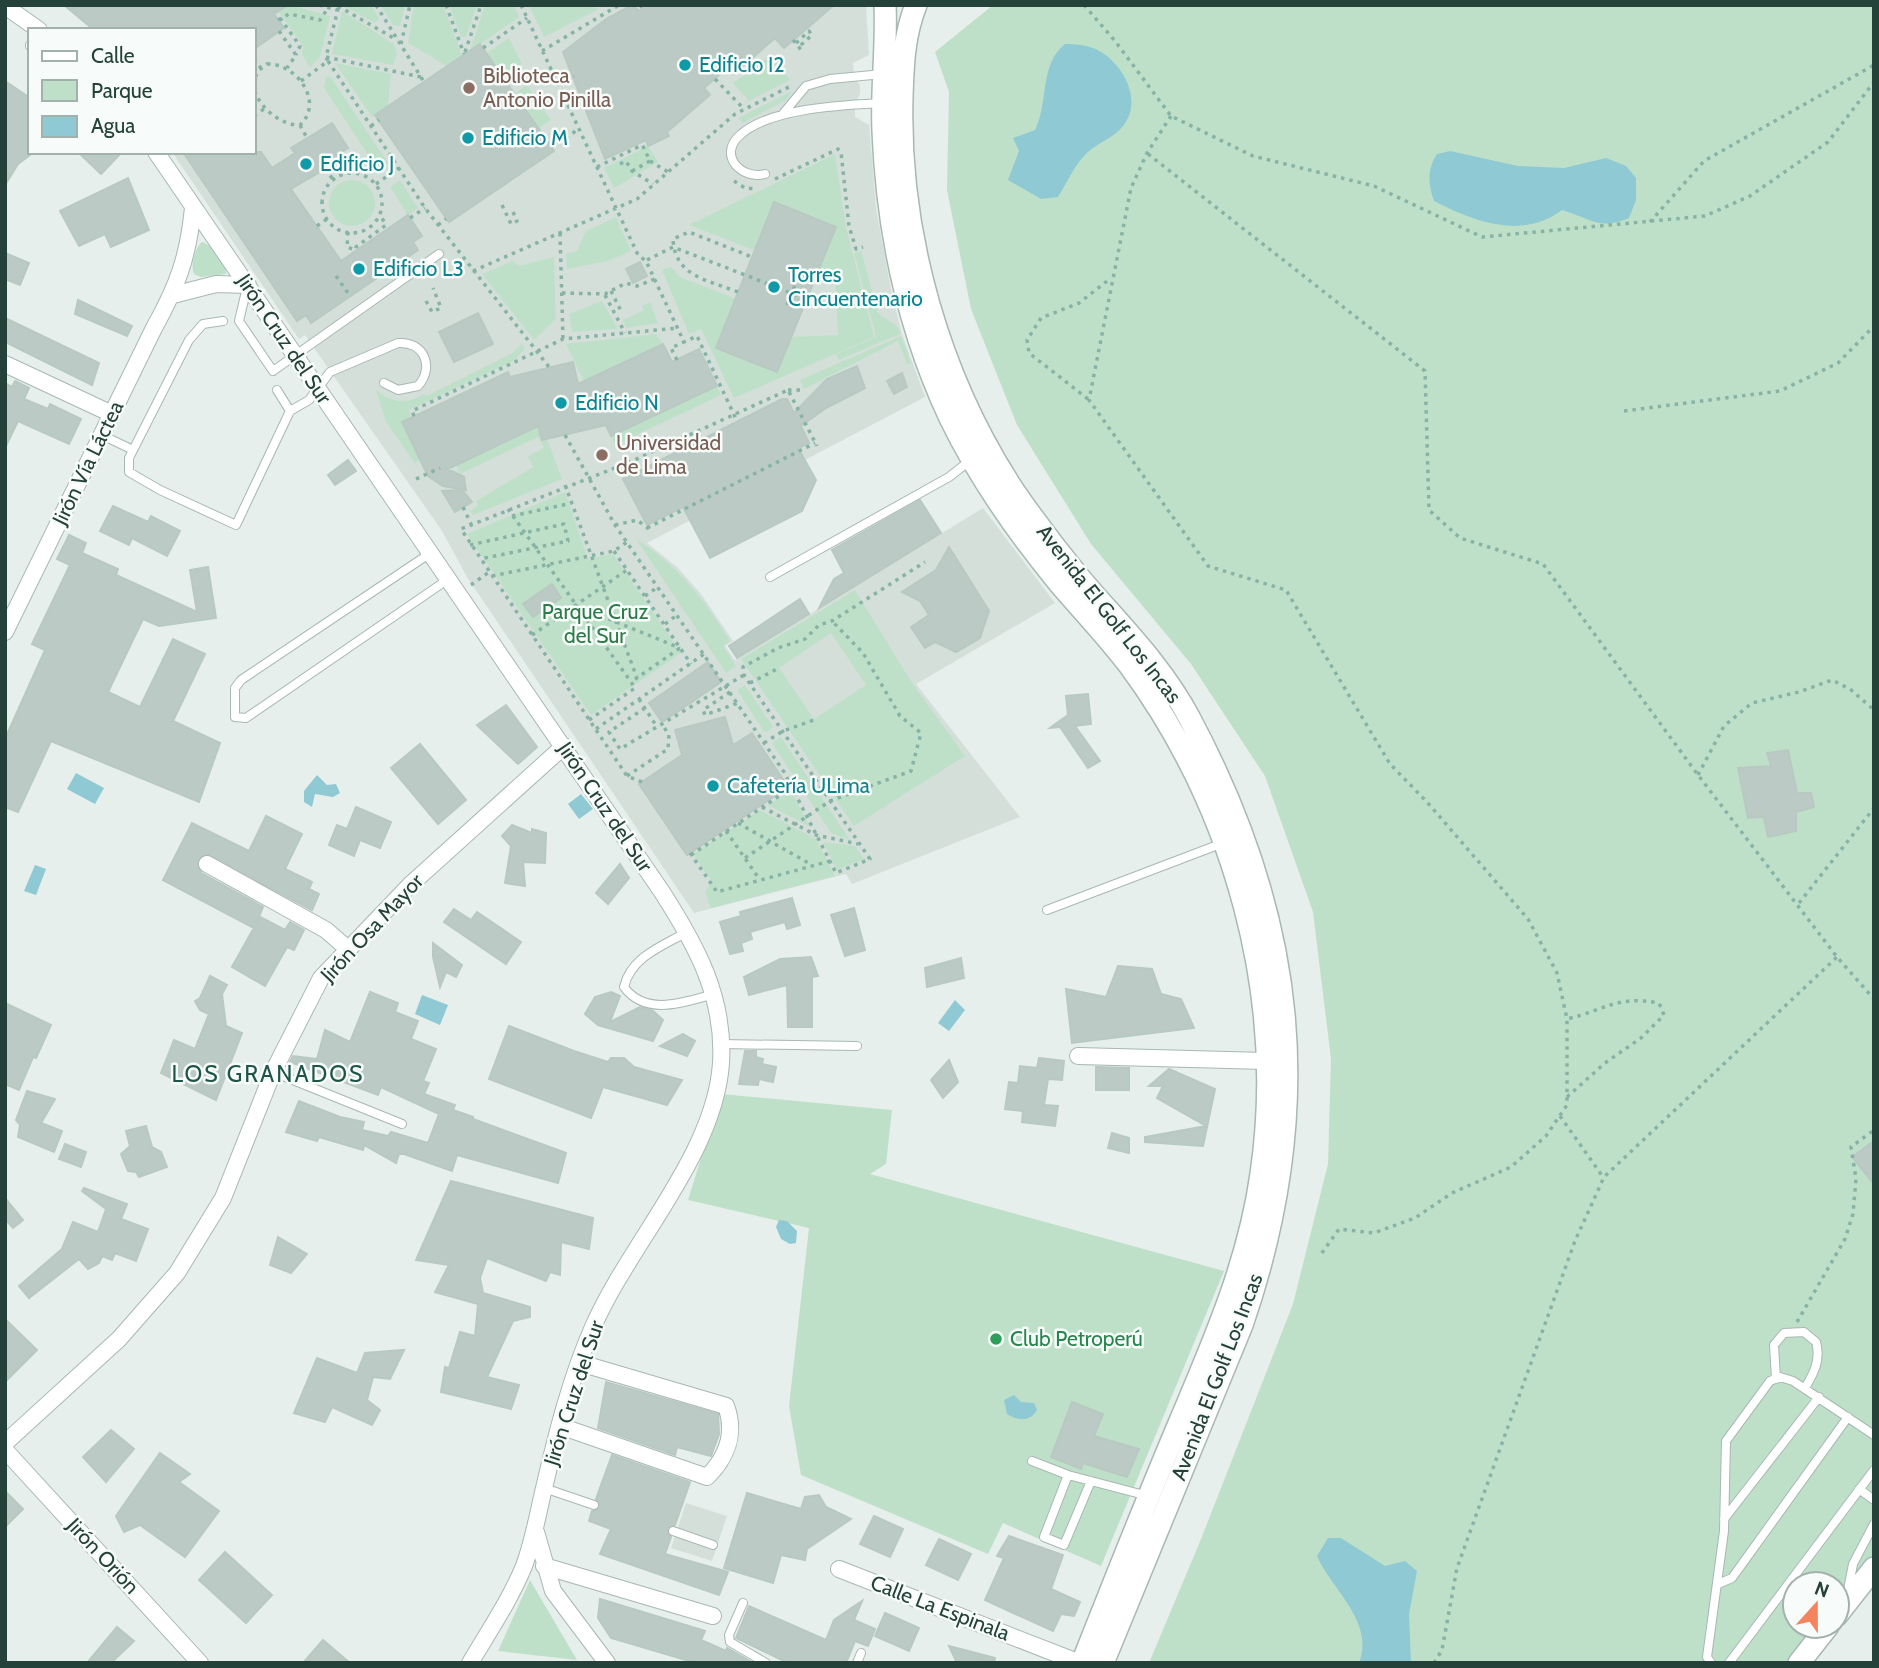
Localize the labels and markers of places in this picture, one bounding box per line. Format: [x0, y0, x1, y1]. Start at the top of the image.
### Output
place label: Edificio I2 [699, 52, 784, 77]
marker: Edificio I2 [677, 57, 693, 73]
place label: Biblioteca Antonio Pinilla [483, 63, 611, 112]
marker: Biblioteca Antonio Pinilla [461, 80, 477, 96]
place label: Edificio M [482, 125, 568, 150]
marker: Edificio M [460, 130, 476, 146]
place label: Edificio J [320, 151, 394, 176]
marker: Edificio J [298, 156, 314, 172]
place label: Edificio L3 [373, 256, 464, 281]
marker: Edificio L3 [351, 261, 367, 277]
place label: Torres Cincuentenario [788, 262, 923, 311]
marker: Torres Cincuentenario [766, 279, 782, 295]
place label: Edificio N [575, 390, 659, 415]
marker: Edificio N [553, 395, 569, 411]
place label: Universidad de Lima [616, 430, 721, 479]
marker: Universidad de Lima [594, 447, 610, 463]
place label: Cafetería ULima [727, 773, 870, 798]
marker: Cafetería ULima [705, 778, 721, 794]
place label: Club Petroperú [1010, 1326, 1143, 1351]
marker: Club Petroperú [988, 1331, 1004, 1347]

